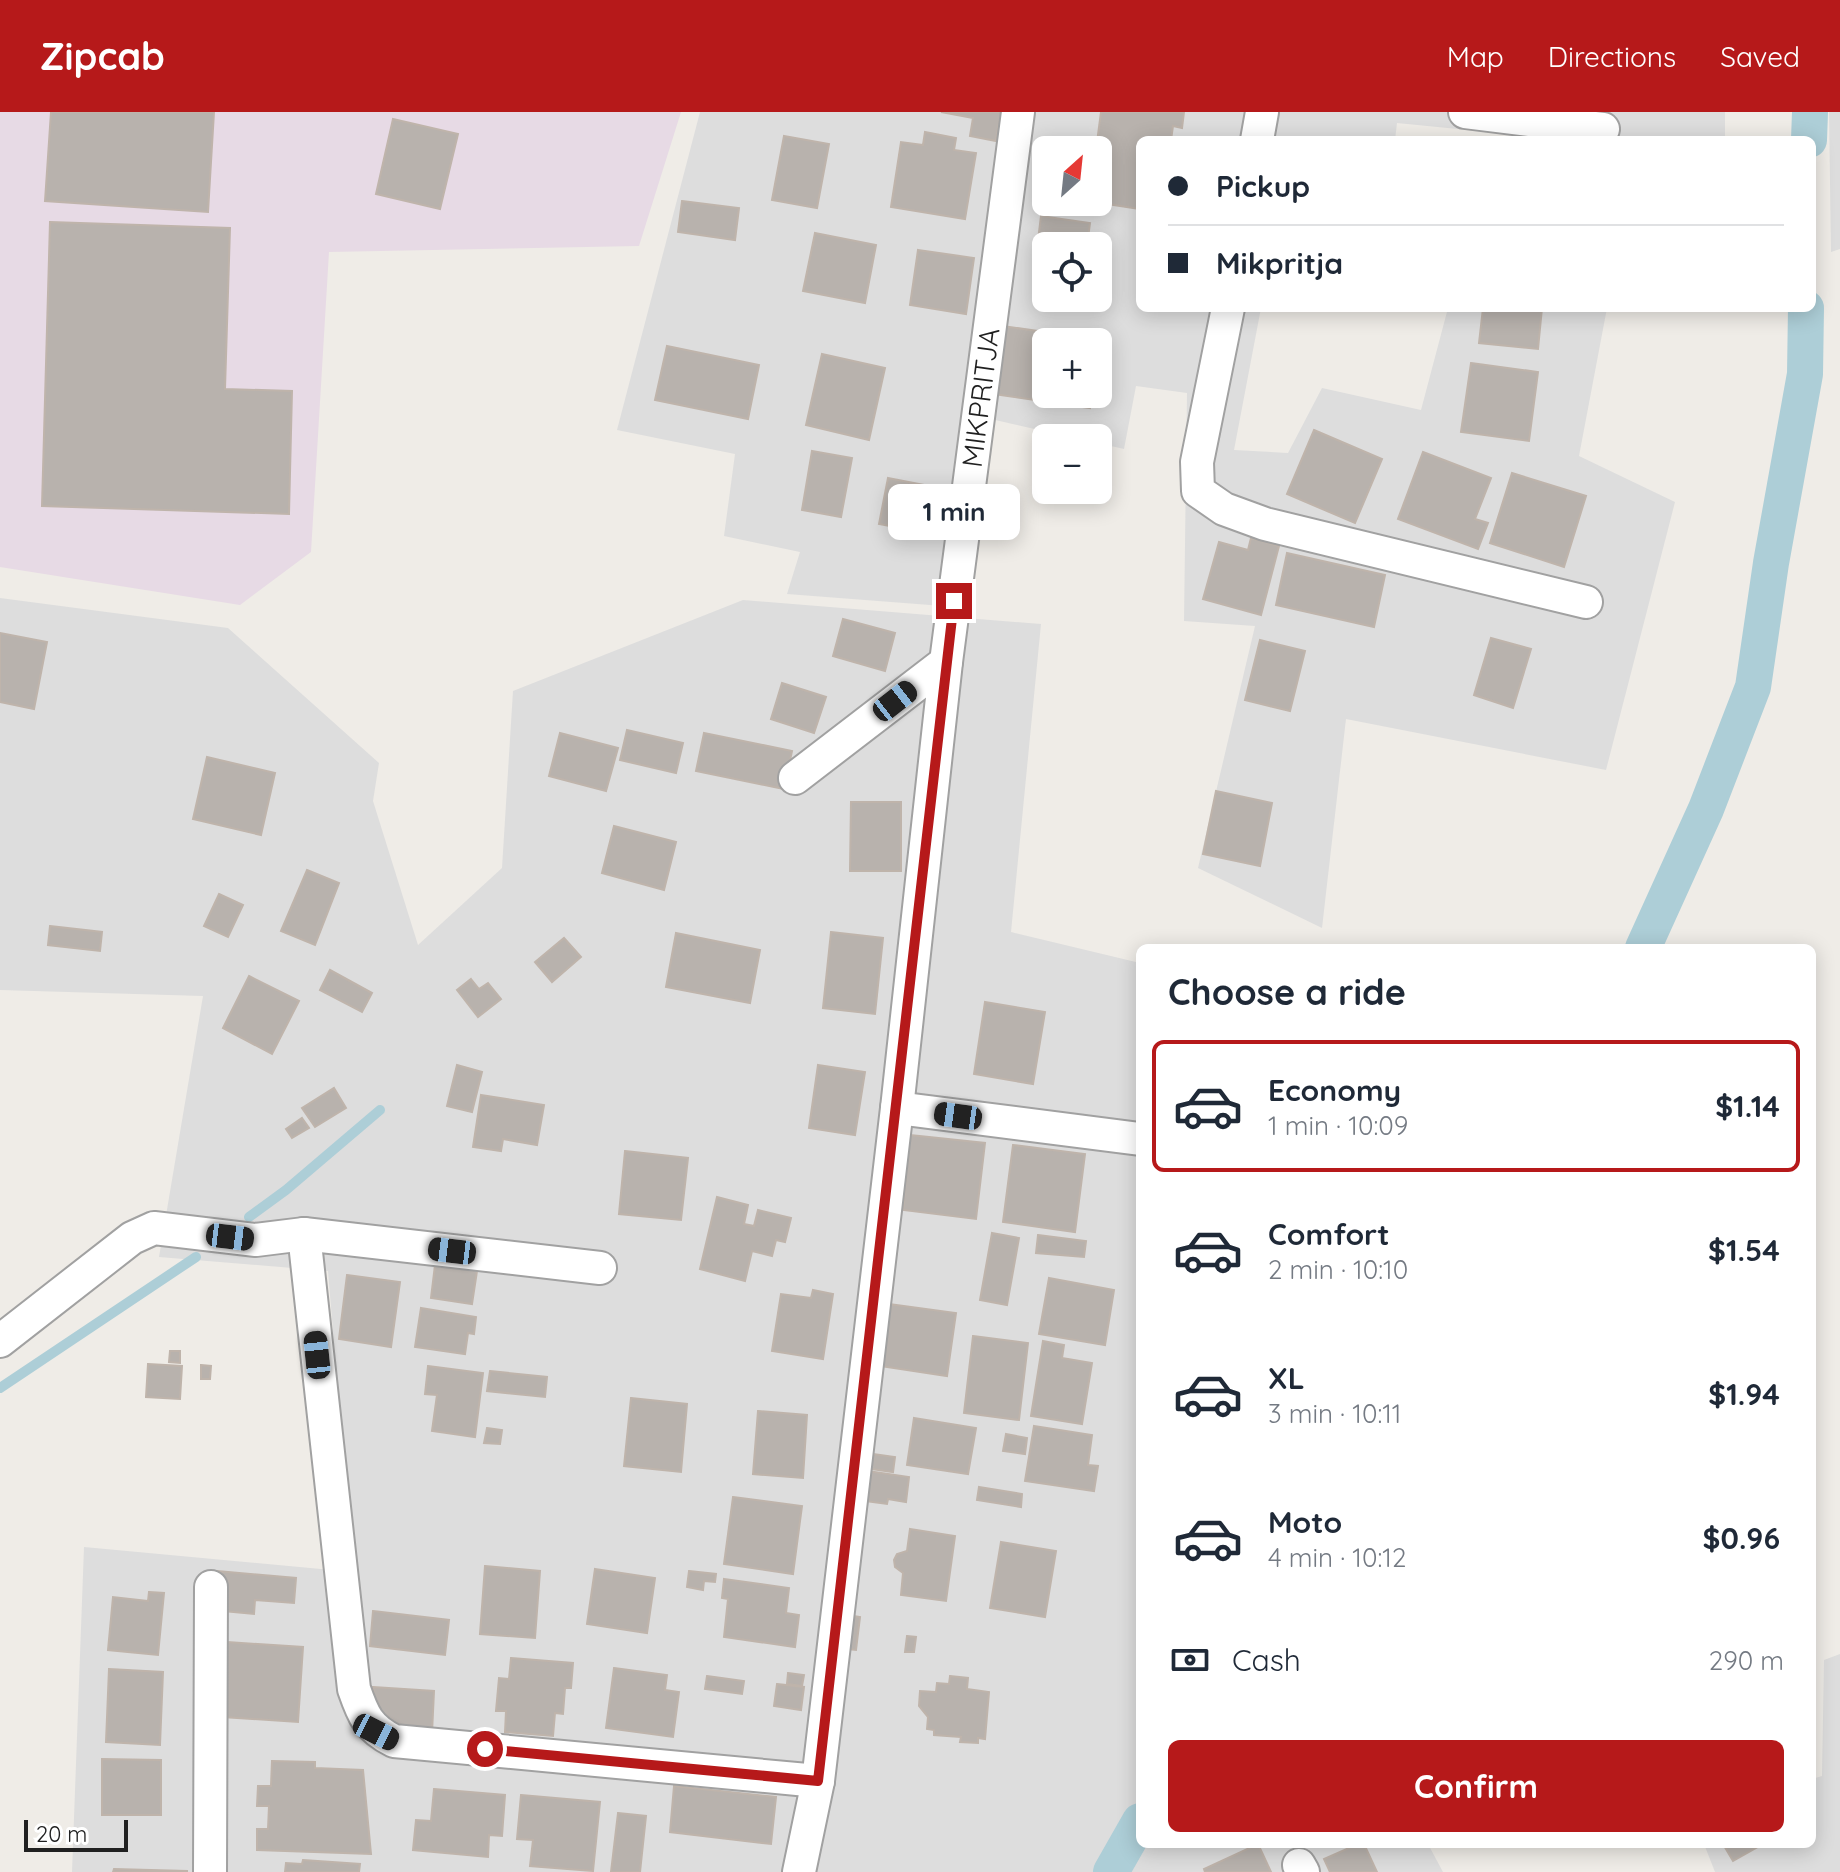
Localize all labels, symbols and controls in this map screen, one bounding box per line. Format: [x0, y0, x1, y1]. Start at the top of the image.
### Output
text: Zipcab [40, 32, 165, 80]
text: Map [1447, 39, 1504, 74]
text: Directions [1548, 39, 1676, 74]
text: Saved [1720, 39, 1800, 74]
north arrow [1032, 136, 1112, 216]
map controls [1032, 136, 1112, 504]
text: Pickup [1216, 167, 1310, 205]
button: locate [1032, 232, 1112, 312]
text: Mikpritja [1216, 244, 1343, 282]
street label: MIKPRITJA [954, 326, 1007, 469]
button: + [1032, 328, 1112, 408]
button: − [1032, 424, 1112, 504]
callout: 1 min [888, 485, 1020, 541]
text: 1 min [923, 495, 986, 528]
route end [936, 583, 972, 619]
car [869, 677, 921, 725]
text: Choose a ride [1168, 969, 1406, 1014]
icon: car [1172, 1070, 1244, 1142]
text: Economy [1268, 1071, 1401, 1109]
text: $1.14 [1715, 1087, 1780, 1125]
car [933, 1101, 983, 1131]
text: 1 min · 10:09 [1268, 1109, 1408, 1142]
icon: car [1172, 1214, 1244, 1286]
text: Comfort [1268, 1215, 1389, 1253]
car [205, 1222, 255, 1252]
text: $1.54 [1708, 1231, 1780, 1269]
car [427, 1236, 477, 1266]
text: 2 min · 10:10 [1268, 1253, 1408, 1286]
car [303, 1330, 331, 1380]
icon: car [1172, 1358, 1244, 1430]
text: XL [1268, 1359, 1305, 1397]
text: $1.94 [1708, 1375, 1780, 1413]
text: 3 min · 10:11 [1268, 1397, 1401, 1430]
icon: car [1172, 1502, 1244, 1574]
text: Moto [1268, 1503, 1342, 1541]
text: $0.96 [1703, 1519, 1780, 1557]
text: 4 min · 10:12 [1268, 1541, 1406, 1574]
icon: cash [1168, 1638, 1212, 1682]
text: Cash [1232, 1641, 1301, 1679]
text: 290 m [1709, 1644, 1784, 1677]
car [349, 1710, 403, 1754]
route start [467, 1731, 503, 1767]
button: Confirm [1168, 1740, 1784, 1832]
scale bar [24, 1816, 128, 1852]
text: 20 m [36, 1820, 87, 1848]

